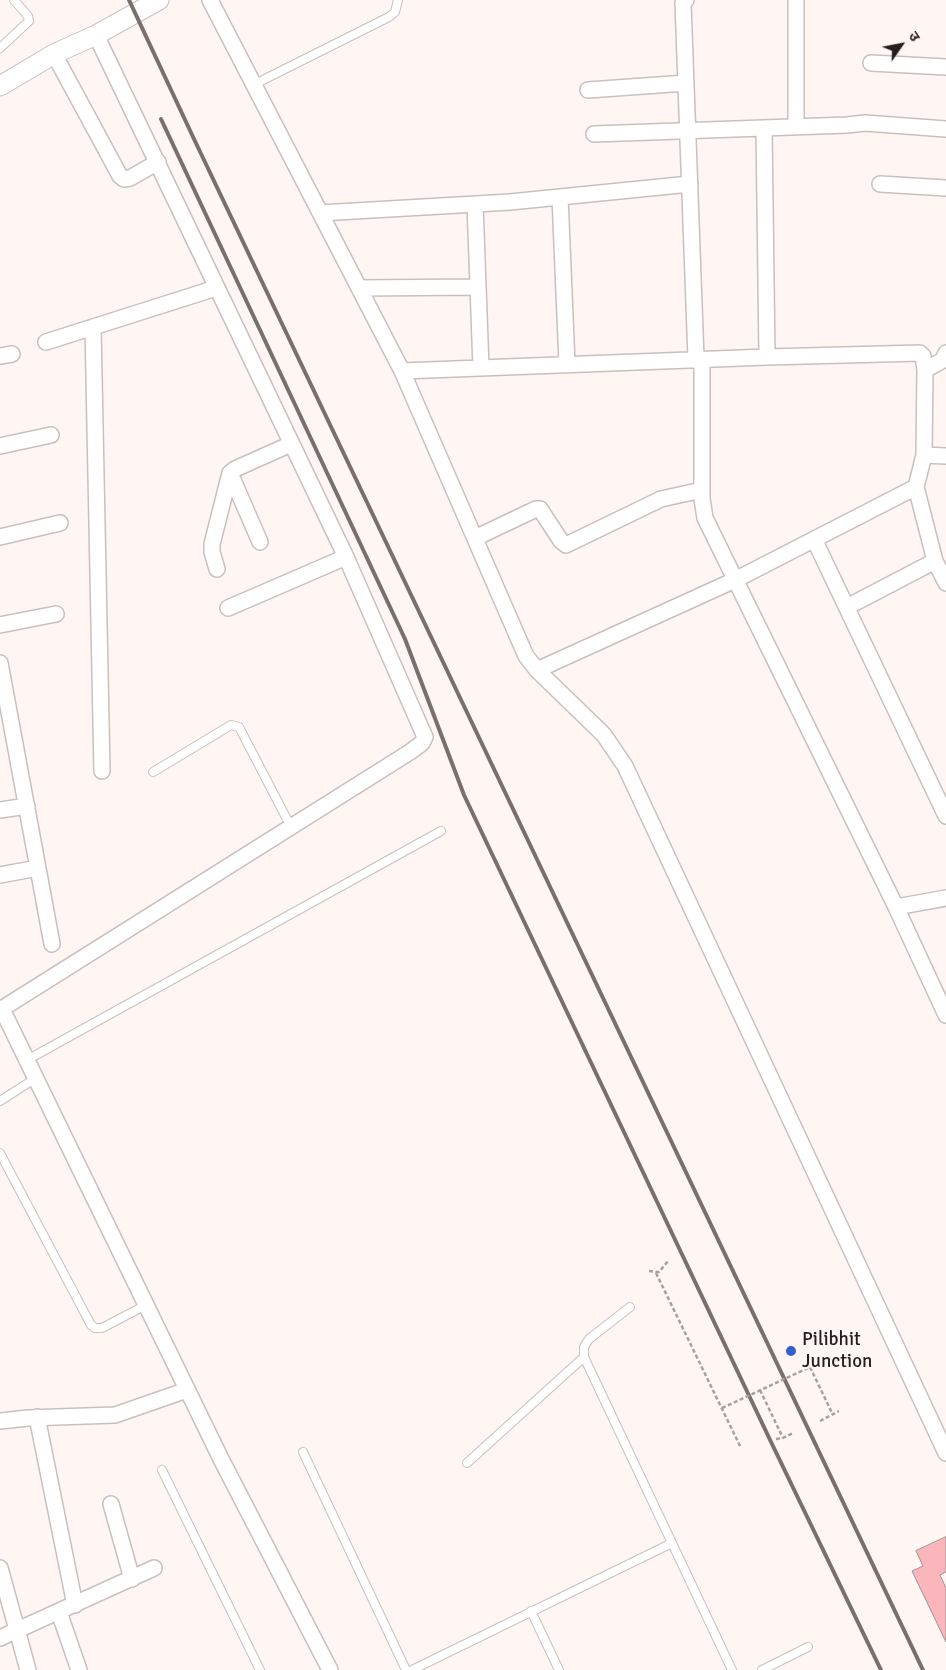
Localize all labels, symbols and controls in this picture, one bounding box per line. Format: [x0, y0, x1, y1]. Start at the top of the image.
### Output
north arrow [876, 20, 926, 70]
text: उ [905, 28, 923, 45]
place label: Pilibhit Junction [802, 1329, 872, 1373]
marker: Pilibhit Junction [784, 1344, 798, 1358]

